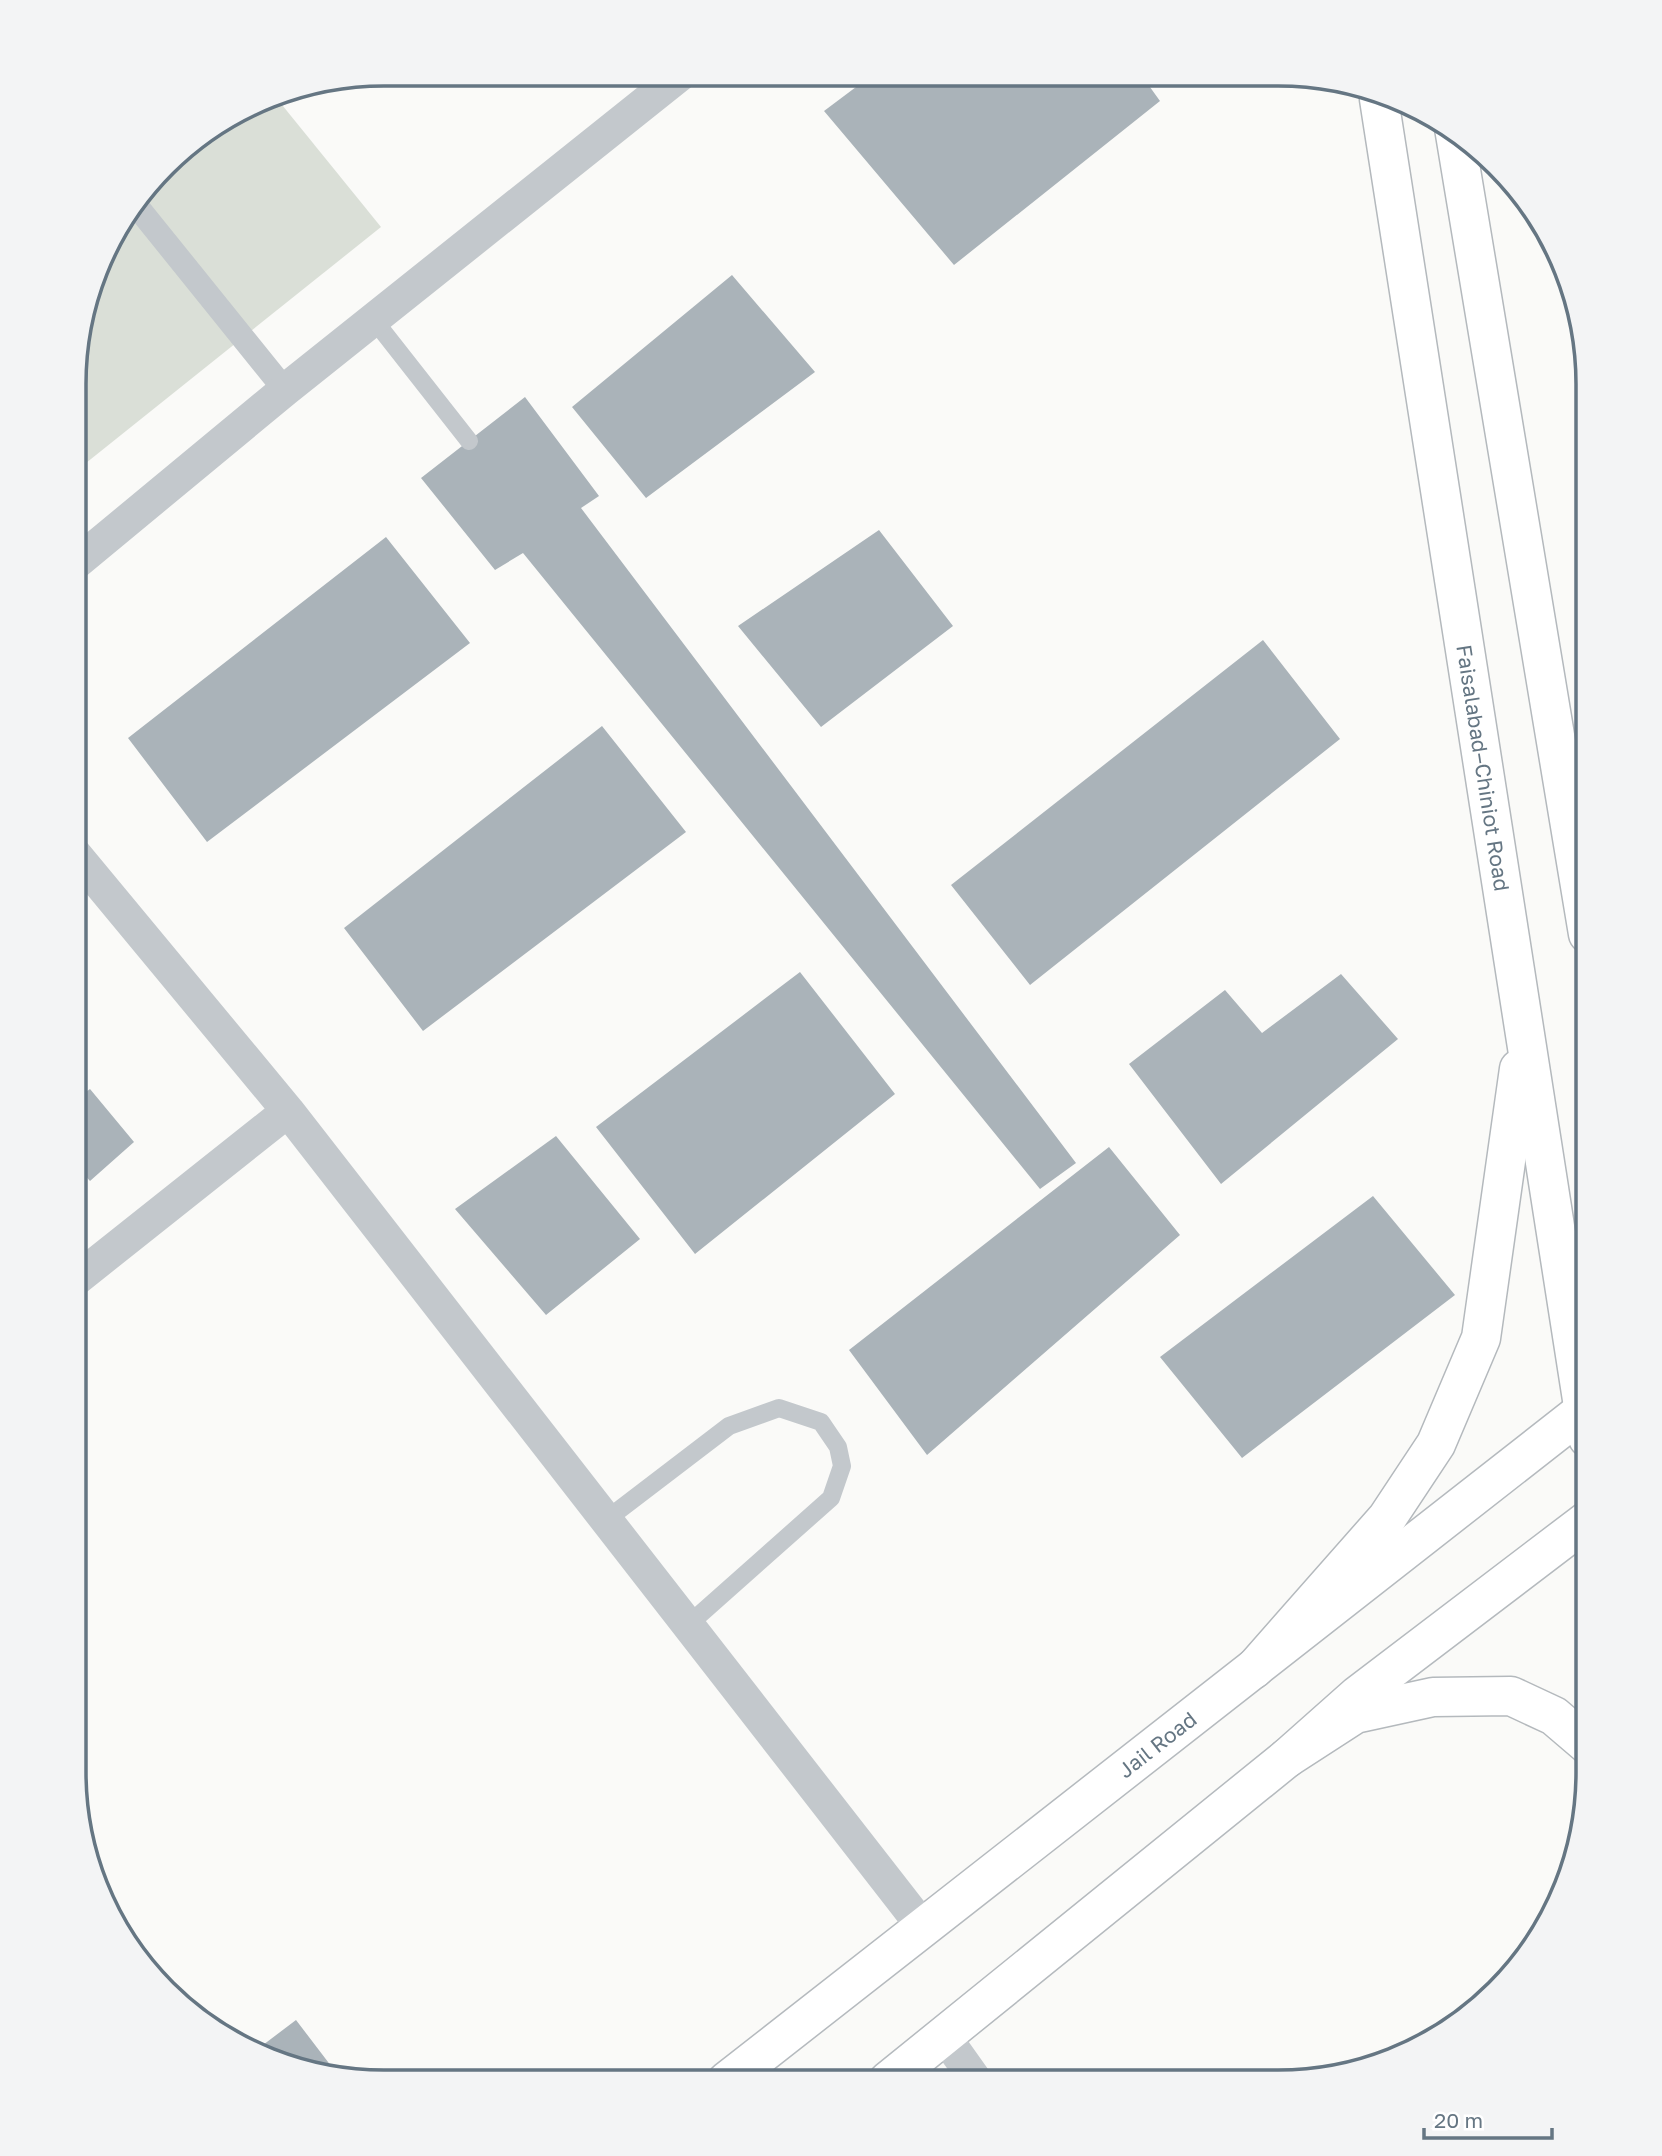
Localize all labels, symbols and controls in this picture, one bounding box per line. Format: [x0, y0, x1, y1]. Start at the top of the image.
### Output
street label: Faisalabad–Chiniot Road [1451, 643, 1515, 893]
street label: Jail Road [1112, 1706, 1201, 1783]
scale bar [1424, 2096, 1552, 2140]
text: 20 m [1434, 2107, 1483, 2133]

